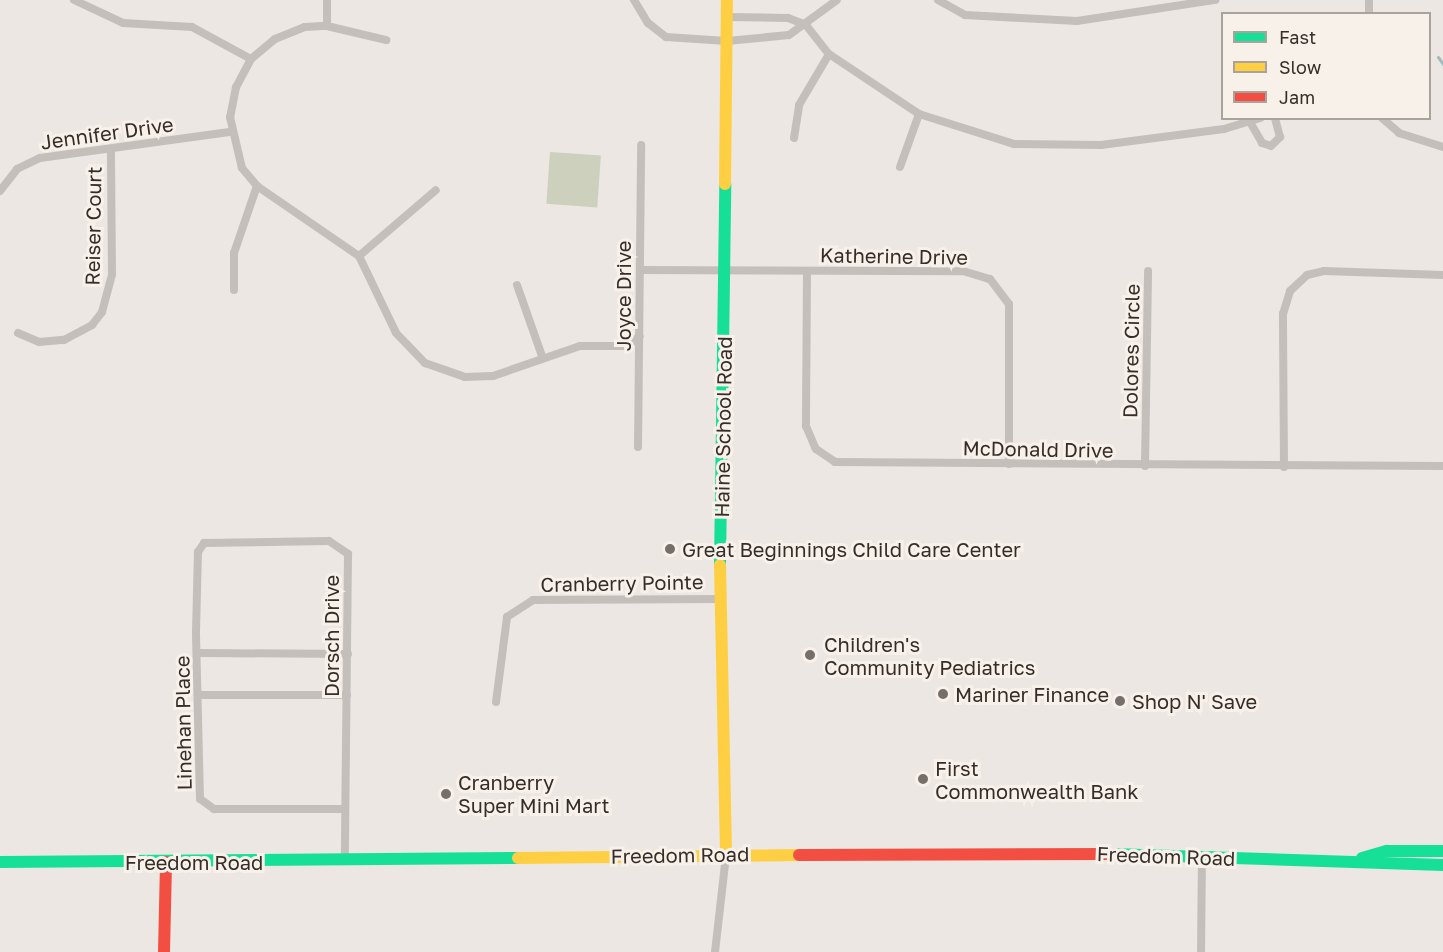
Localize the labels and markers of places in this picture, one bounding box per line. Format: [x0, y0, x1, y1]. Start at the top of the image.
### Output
place label: Great Beginnings Child Care Center [682, 537, 1021, 561]
marker: Great Beginnings Child Care Center [663, 542, 677, 556]
place label: Children's Community Pediatrics [824, 632, 1035, 679]
marker: Children's Community Pediatrics [801, 646, 819, 664]
place label: Mariner Finance [955, 682, 1109, 706]
marker: Mariner Finance [936, 687, 950, 701]
place label: Shop N' Save [1132, 689, 1257, 713]
marker: Shop N' Save [1113, 694, 1127, 708]
place label: First Commonwealth Bank [935, 756, 1139, 803]
place label: Cranberry Super Mini Mart [458, 771, 610, 818]
marker: First Commonwealth Bank [916, 772, 930, 786]
marker: Cranberry Super Mini Mart [439, 787, 453, 801]

